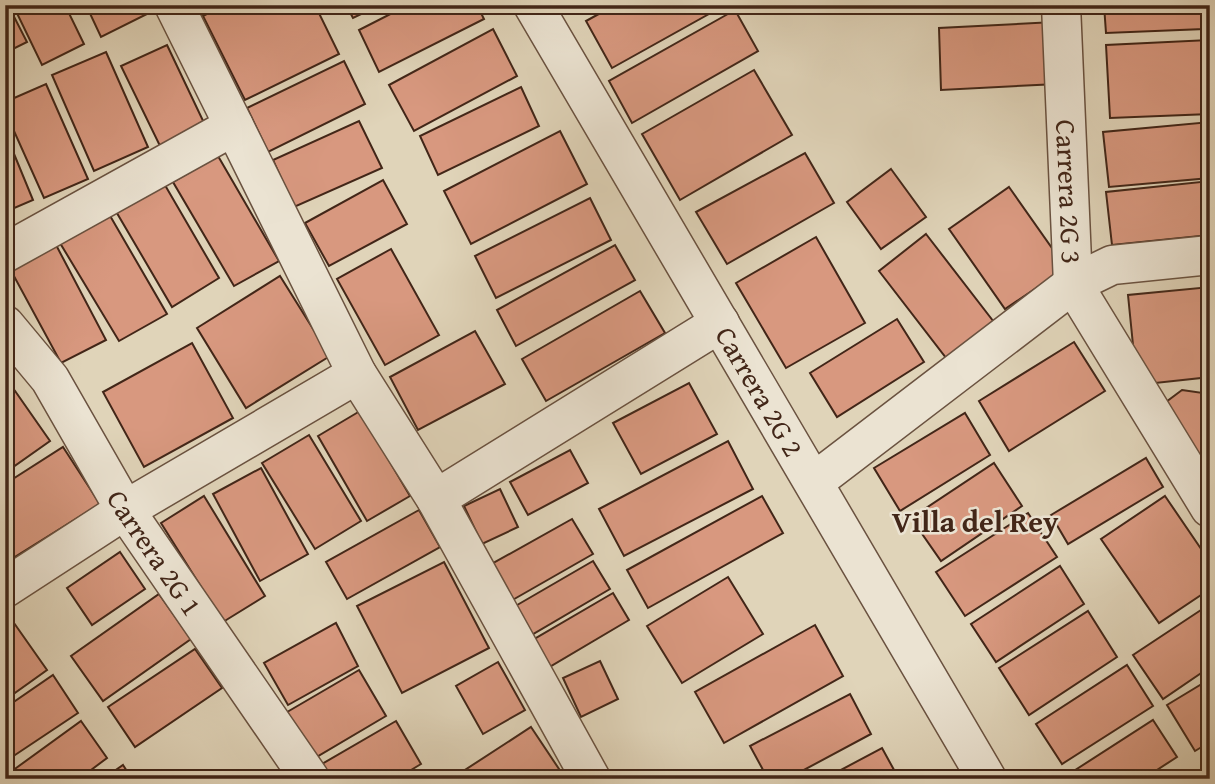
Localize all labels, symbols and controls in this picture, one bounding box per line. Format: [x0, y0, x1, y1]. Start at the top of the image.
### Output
street label: Carrera 2G 3 [1046, 119, 1093, 265]
street label: Carrera 2G 2 [706, 318, 814, 464]
street label: Carrera 2G 1 [97, 482, 213, 624]
district label: Villa del Rey [892, 499, 1059, 543]

